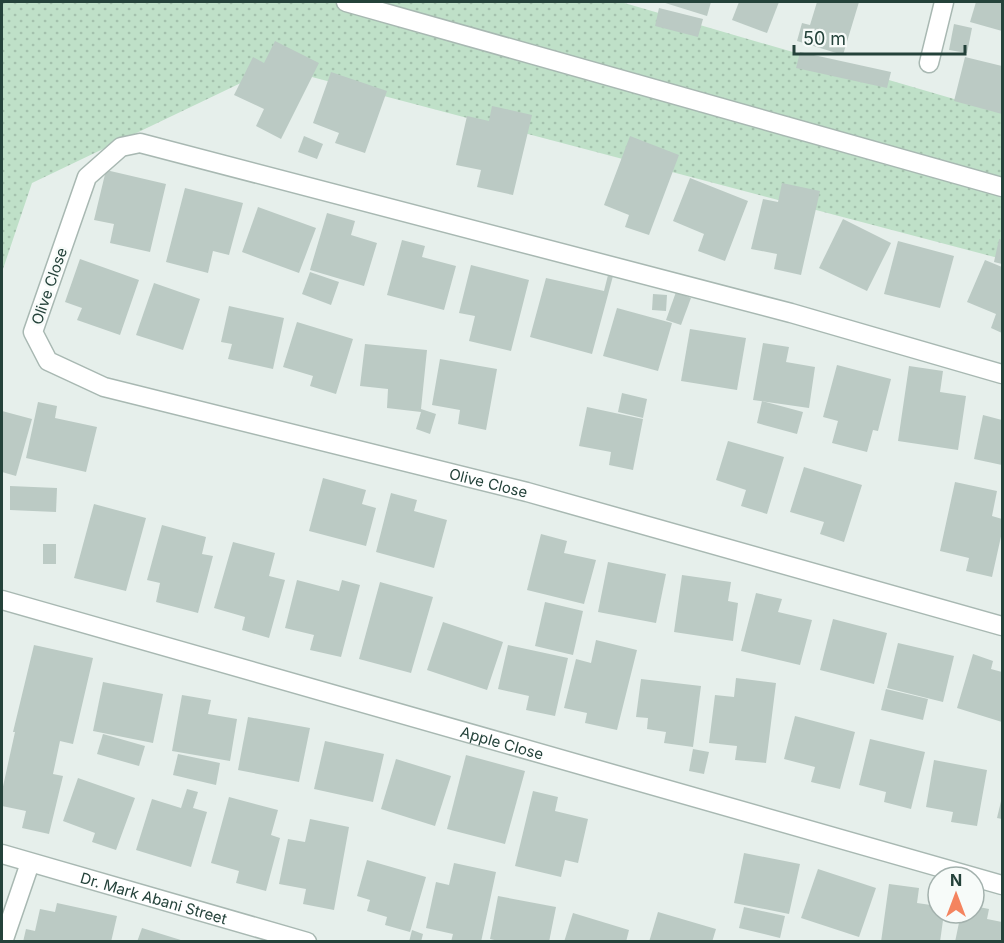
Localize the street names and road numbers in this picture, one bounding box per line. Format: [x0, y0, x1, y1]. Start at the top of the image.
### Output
street label: Olive Close [27, 245, 71, 327]
street label: Olive Close [447, 464, 530, 501]
street label: Apple Close [458, 722, 546, 763]
street label: Dr. Mark Abani Street [78, 868, 229, 928]

